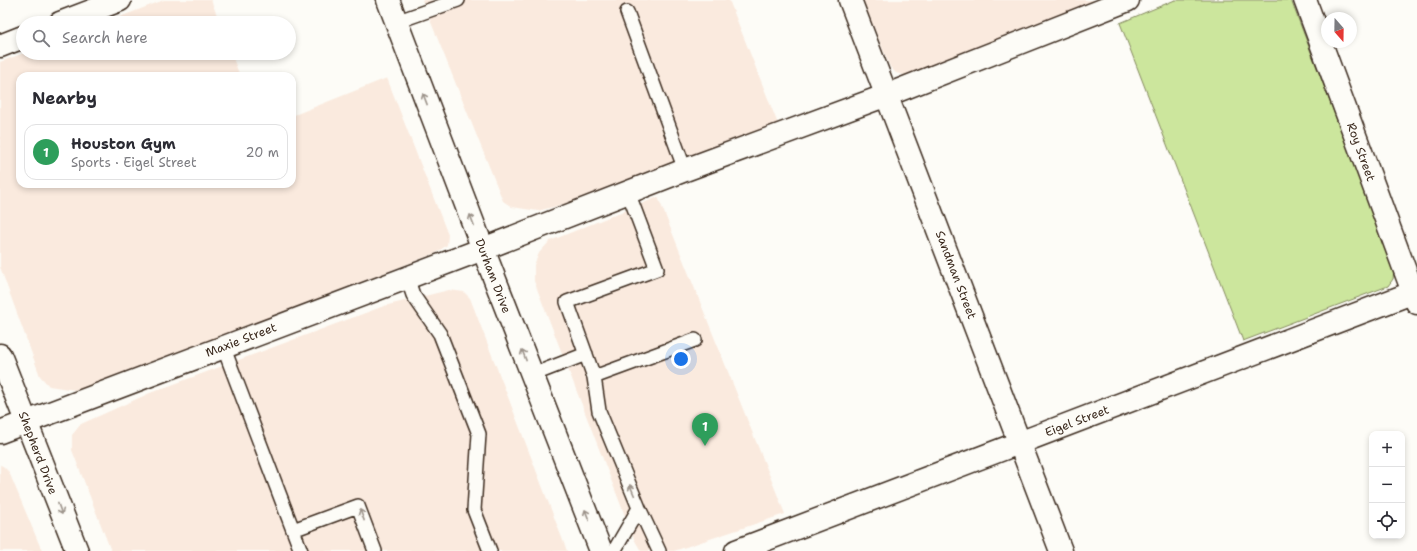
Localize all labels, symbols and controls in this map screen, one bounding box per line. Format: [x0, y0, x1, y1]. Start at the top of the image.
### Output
north arrow [1321, 12, 1357, 48]
search box [16, 16, 296, 60]
icon: search [30, 27, 52, 49]
text: Search here [62, 28, 148, 48]
text: Nearby [32, 87, 97, 109]
one-way arrow [421, 93, 429, 105]
street label: Roy Street [1343, 120, 1379, 184]
text: Houston Gym [71, 134, 176, 154]
text: 1 [43, 144, 49, 161]
text: 20 m [246, 144, 279, 161]
text: Sports · Eigel Street [71, 154, 197, 171]
one-way arrow [467, 215, 475, 227]
street label: Sandman Street [932, 229, 980, 321]
street label: Durham Drive [471, 236, 515, 316]
street label: Maxie Street [203, 319, 279, 361]
one-way arrow [519, 349, 527, 361]
your location [671, 349, 691, 369]
street label: Eigel Street [1043, 401, 1111, 441]
street label: Shepherd Drive [15, 409, 61, 497]
pin: 1 [692, 413, 718, 446]
map controls [1369, 431, 1405, 539]
button: + [1369, 431, 1405, 467]
button: − [1369, 467, 1405, 503]
one-way arrow [628, 484, 635, 496]
one-way arrow [57, 502, 64, 514]
button: locate [1369, 503, 1405, 539]
one-way arrow [357, 509, 365, 521]
one-way arrow [582, 509, 590, 521]

